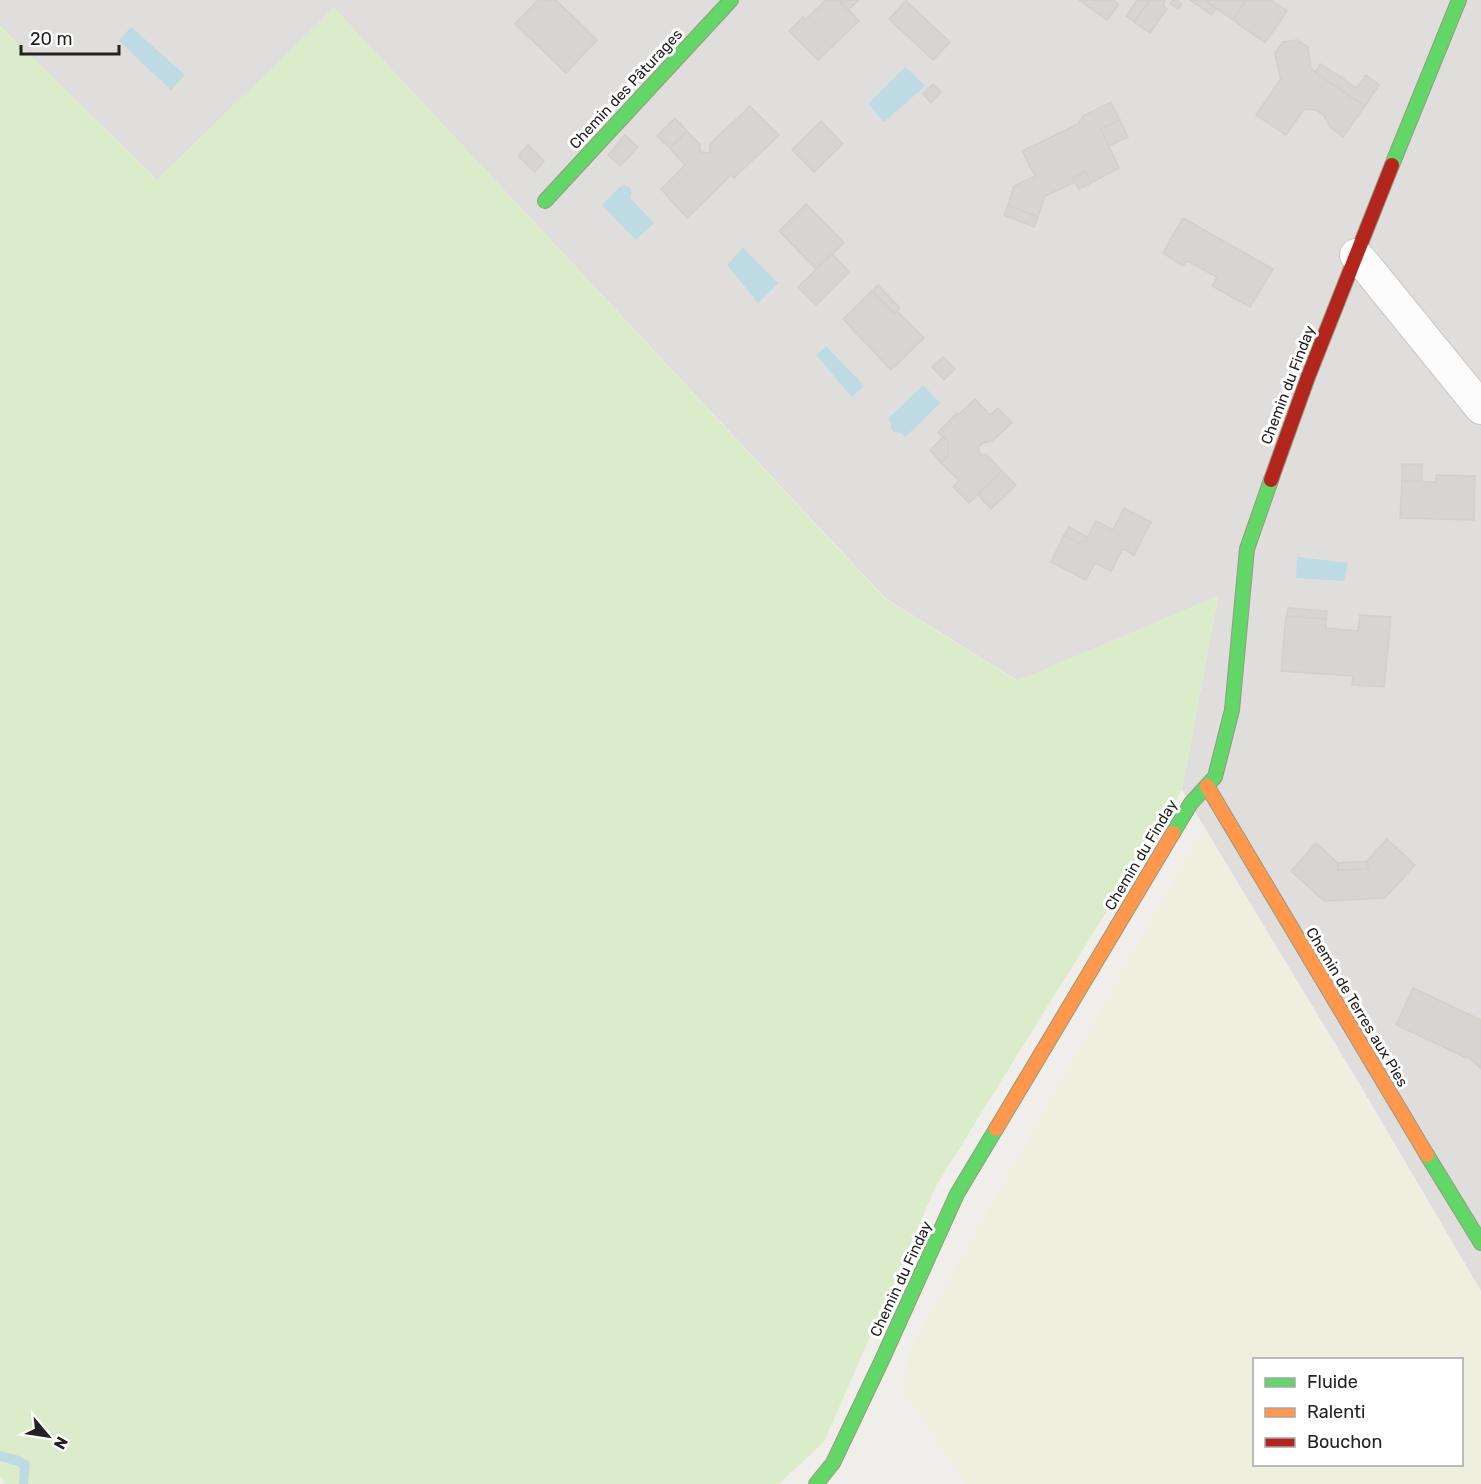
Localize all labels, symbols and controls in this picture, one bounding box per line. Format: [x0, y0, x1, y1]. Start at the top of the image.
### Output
scale bar [21, 18, 118, 56]
street label: Chemin des Pâturages [566, 25, 686, 153]
text: 20 m [30, 28, 72, 50]
street label: Chemin du Finday [1257, 323, 1319, 447]
street label: Chemin du Finday [1101, 796, 1181, 914]
street label: Chemin de Terres aux Pies [1302, 924, 1412, 1090]
street label: Chemin du Finday [866, 1218, 936, 1340]
legend [1253, 1358, 1463, 1466]
text: Fluide [1307, 1371, 1358, 1393]
text: Ralenti [1307, 1401, 1365, 1423]
north arrow [18, 1406, 78, 1466]
text: Bouchon [1307, 1431, 1382, 1453]
text: N [50, 1433, 72, 1453]

